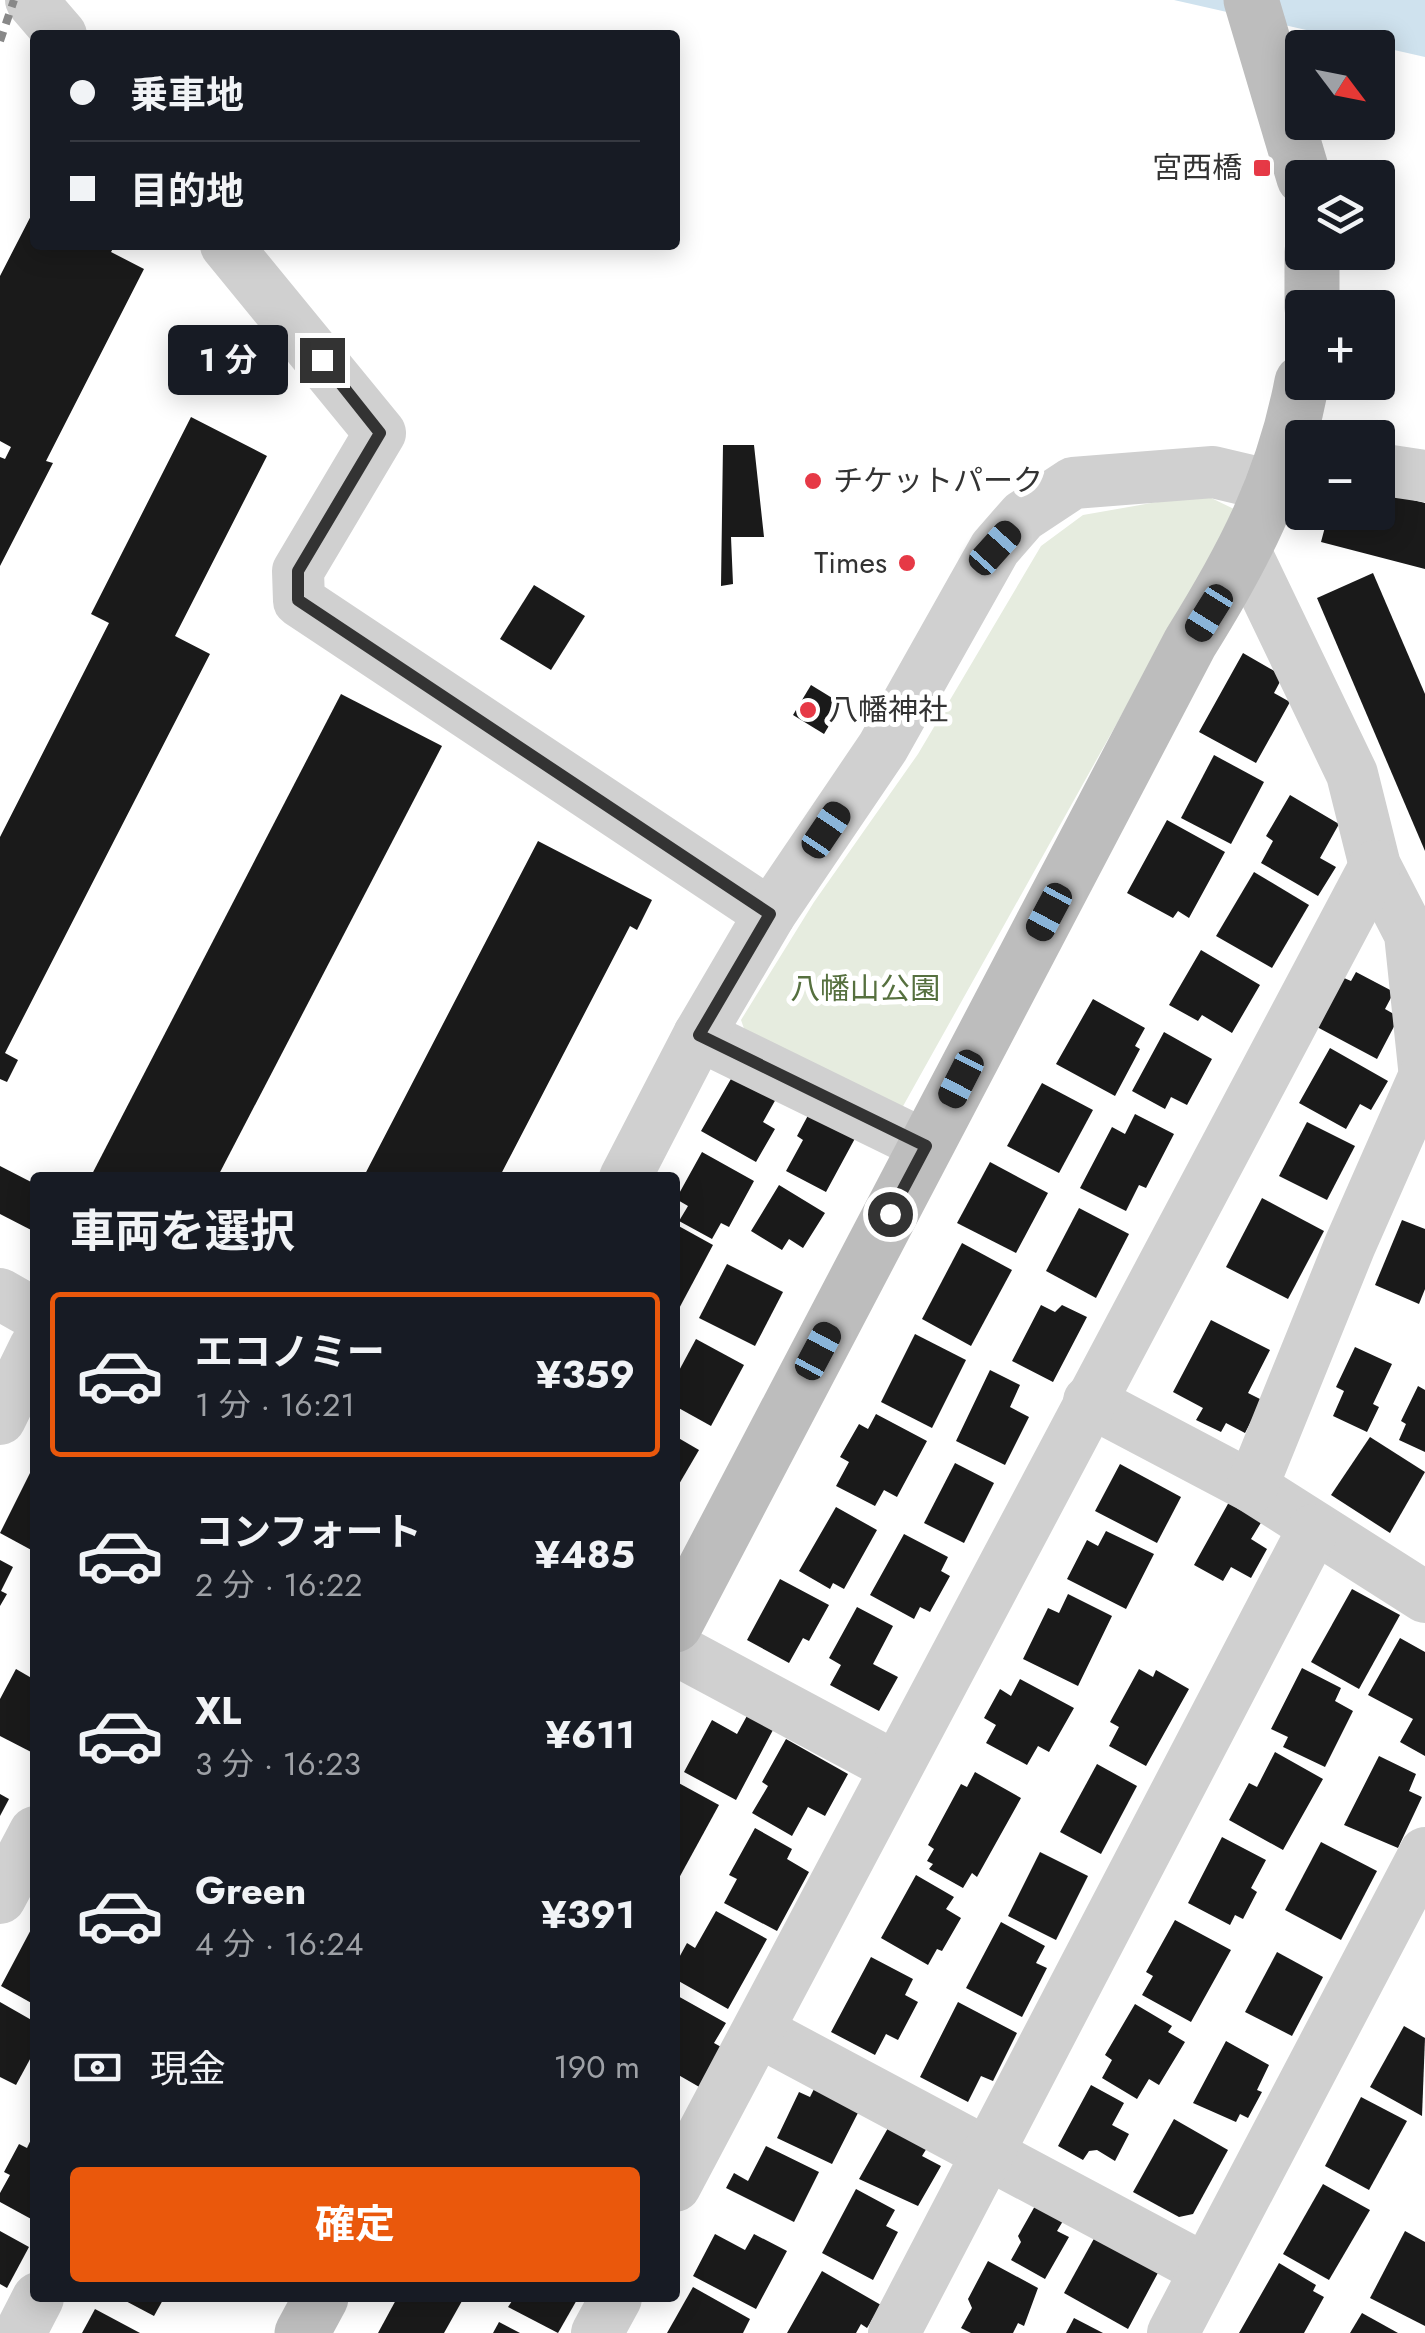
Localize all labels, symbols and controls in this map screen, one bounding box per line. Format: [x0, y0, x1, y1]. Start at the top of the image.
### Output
north arrow [1285, 30, 1395, 140]
map controls [1285, 30, 1395, 530]
text: 乗車地 [130, 67, 244, 122]
place label: 宮西橋 [1152, 146, 1242, 189]
marker: 宮西橋 [1251, 157, 1273, 179]
button: layers [1285, 160, 1395, 270]
text: 目的地 [130, 163, 244, 218]
button: + [1285, 290, 1395, 400]
callout: 1 分 [167, 325, 287, 395]
text: 1 分 [199, 337, 257, 383]
route end [300, 338, 345, 383]
button: − [1285, 420, 1395, 530]
place label: チケットパーク [833, 459, 1043, 502]
marker: チケットパーク [802, 470, 824, 492]
car [964, 516, 1026, 580]
place label: Times [814, 541, 887, 584]
marker: Times [896, 552, 918, 574]
car [1180, 580, 1238, 646]
place label: 八幡神社 [828, 688, 948, 731]
marker: 八幡神社 [797, 699, 819, 721]
car [797, 797, 855, 863]
car [1022, 878, 1076, 946]
park label: 八幡山公園 [790, 967, 940, 1010]
car [934, 1045, 988, 1113]
route start [868, 1192, 913, 1237]
text: 車両を選択 [70, 1199, 295, 1264]
car [791, 1317, 845, 1385]
text: エコノミー [195, 1324, 385, 1379]
icon: car [75, 1330, 165, 1420]
text: ¥359 [536, 1347, 635, 1402]
text: 1 分 · 16:21 [195, 1382, 355, 1428]
text: コンフォート [195, 1504, 422, 1559]
icon: car [75, 1510, 165, 1600]
text: ¥485 [535, 1527, 635, 1582]
text: 2 分 · 16:22 [195, 1562, 362, 1608]
text: XL [195, 1683, 241, 1738]
icon: car [75, 1690, 165, 1780]
text: ¥611 [545, 1707, 635, 1762]
text: 3 分 · 16:23 [195, 1741, 361, 1787]
text: Green [195, 1863, 306, 1918]
icon: car [75, 1870, 165, 1960]
text: ¥391 [541, 1887, 635, 1942]
text: 4 分 · 16:24 [195, 1921, 363, 1967]
icon: cash [70, 2040, 125, 2095]
text: 現金 [150, 2041, 226, 2096]
text: 190 m [553, 2044, 640, 2090]
button: 確定 [70, 2167, 640, 2282]

